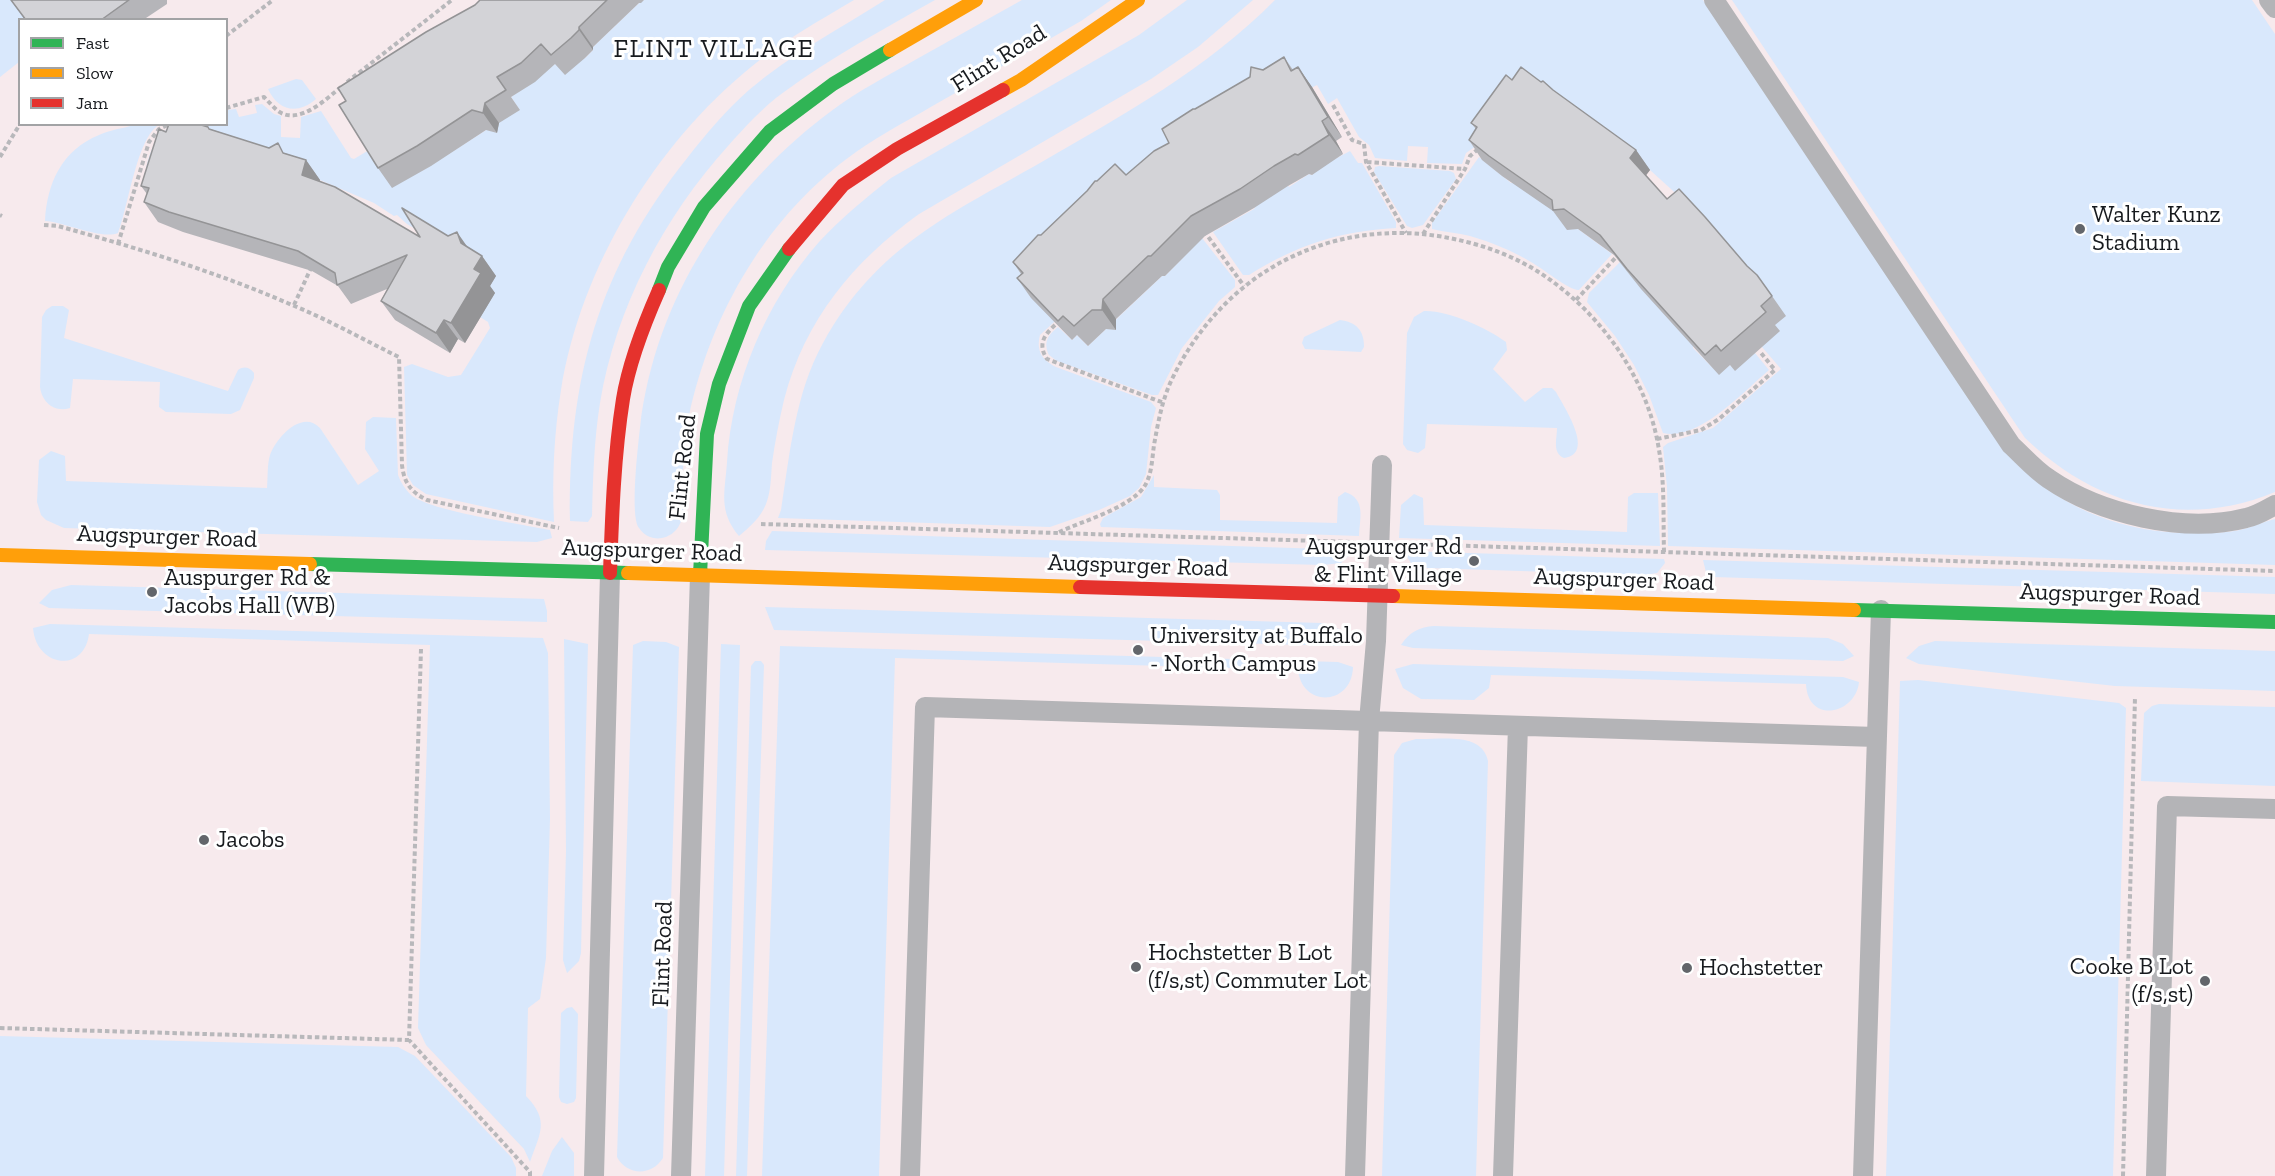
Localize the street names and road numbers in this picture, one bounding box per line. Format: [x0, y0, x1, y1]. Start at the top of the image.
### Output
street label: Flint Road [946, 19, 1052, 99]
street label: Flint Road [663, 413, 703, 521]
street label: Augspurger Road [76, 519, 258, 555]
street label: Augspurger Road [561, 533, 743, 569]
street label: Augspurger Road [1047, 548, 1229, 584]
street label: Augspurger Road [1533, 562, 1715, 598]
street label: Augspurger Road [2019, 577, 2201, 613]
street label: Flint Road [647, 900, 679, 1008]

